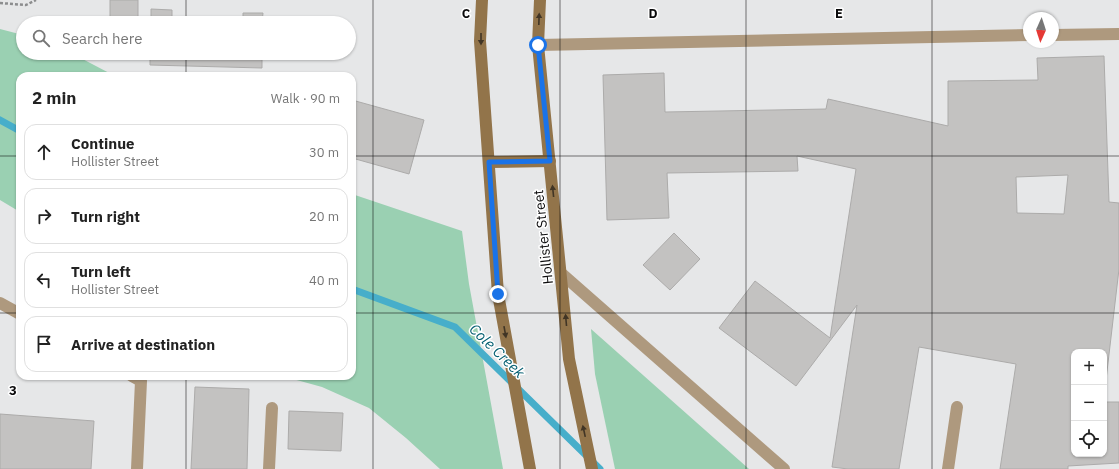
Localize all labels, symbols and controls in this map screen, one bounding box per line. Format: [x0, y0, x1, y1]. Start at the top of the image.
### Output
text: C [462, 5, 471, 22]
text: D [648, 5, 658, 22]
text: E [835, 5, 843, 22]
north arrow [1023, 12, 1059, 48]
one-way arrow [536, 13, 543, 25]
search box [16, 16, 356, 60]
icon: search [30, 27, 52, 49]
text: Search here [62, 29, 142, 48]
one-way arrow [478, 33, 484, 46]
route start [529, 36, 547, 54]
text: 2 min [32, 87, 76, 109]
text: Walk · 90 m [271, 90, 340, 107]
text: Continue [71, 134, 135, 153]
icon: ahead [33, 141, 55, 163]
text: 30 m [309, 144, 339, 161]
text: Hollister Street [71, 153, 159, 170]
one-way arrow [550, 185, 557, 197]
street label: Hollister Street [529, 189, 557, 285]
icon: right [33, 205, 55, 227]
text: Turn right [71, 207, 140, 226]
text: 20 m [309, 208, 339, 225]
text: Turn left [71, 262, 131, 281]
icon: left [33, 269, 55, 291]
text: 40 m [309, 272, 339, 289]
text: Hollister Street [71, 281, 159, 298]
route end [489, 285, 507, 303]
one-way arrow [562, 314, 569, 326]
water label: Cole Creek [466, 319, 529, 382]
one-way arrow [502, 326, 508, 338]
icon: arrive [33, 333, 55, 355]
text: Arrive at destination [71, 335, 215, 354]
map controls [1071, 349, 1107, 457]
button: + [1071, 349, 1107, 385]
text: 3 [9, 382, 17, 399]
button: − [1071, 385, 1107, 421]
button: locate [1071, 421, 1107, 457]
one-way arrow [581, 425, 587, 437]

